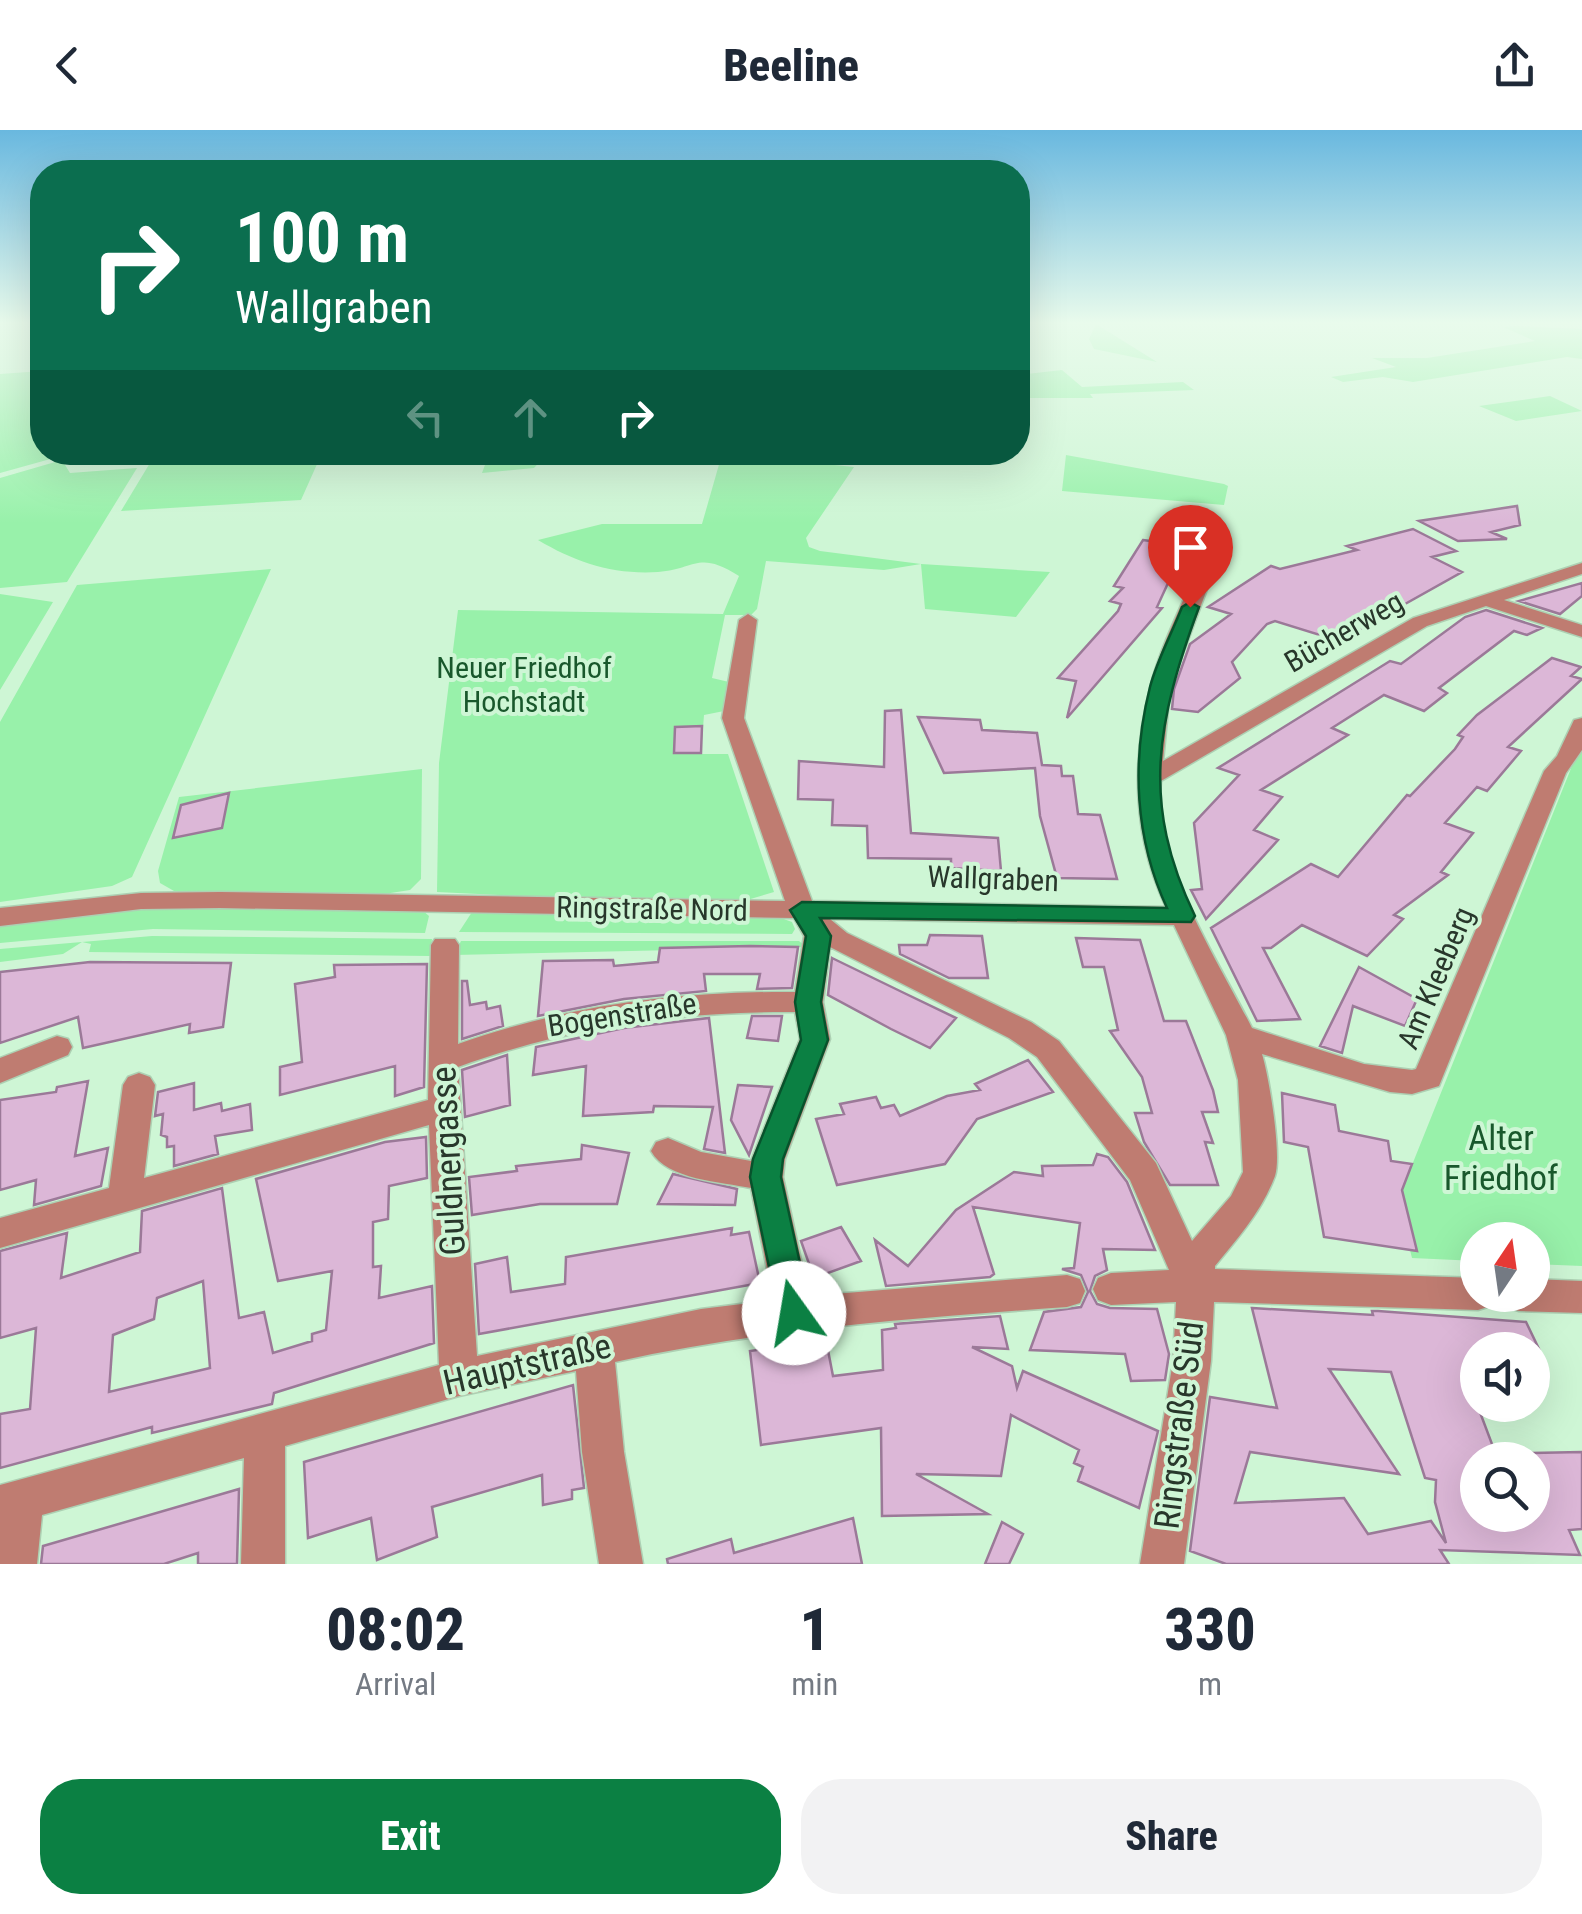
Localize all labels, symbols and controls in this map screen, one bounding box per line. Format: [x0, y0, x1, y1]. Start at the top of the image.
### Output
icon: back [40, 38, 95, 93]
icon: share [1487, 38, 1542, 93]
text: Beeline [723, 39, 859, 92]
text: 100 m [235, 197, 409, 279]
icon: right [70, 200, 200, 330]
text: Wallgraben [235, 281, 432, 334]
icon: left [398, 390, 453, 445]
icon: ahead [503, 390, 558, 445]
icon: right [608, 390, 663, 445]
pin [1148, 505, 1233, 608]
icon: arrive [1163, 520, 1218, 575]
street label: Bücherweg [1278, 584, 1409, 679]
park label: Neuer Friedhof Hochstadt [436, 650, 612, 719]
street label: Wallgraben [927, 859, 1059, 898]
street label: Ringstraße Nord [556, 889, 748, 928]
street label: Am Kleeberg [1390, 902, 1481, 1054]
street label: Bogenstraße [545, 985, 699, 1044]
street label: Guldnergasse [423, 1065, 474, 1256]
park label: Alter Friedhof [1444, 1118, 1558, 1199]
north arrow [1460, 1222, 1550, 1312]
map controls [1460, 1222, 1550, 1532]
position arrow [742, 1261, 846, 1365]
street label: Ringstraße Süd [1146, 1319, 1213, 1531]
street label: Hauptstraße [439, 1325, 615, 1404]
button: sound [1460, 1332, 1550, 1422]
button: search [1460, 1442, 1550, 1532]
text: 08:02 [326, 1594, 465, 1665]
text: 1 [799, 1594, 830, 1665]
text: 330 [1164, 1594, 1256, 1665]
text: Arrival [355, 1665, 436, 1703]
text: min [791, 1665, 838, 1703]
text: m [1198, 1665, 1222, 1703]
button: Exit [40, 1779, 781, 1894]
button: Share [801, 1779, 1542, 1894]

